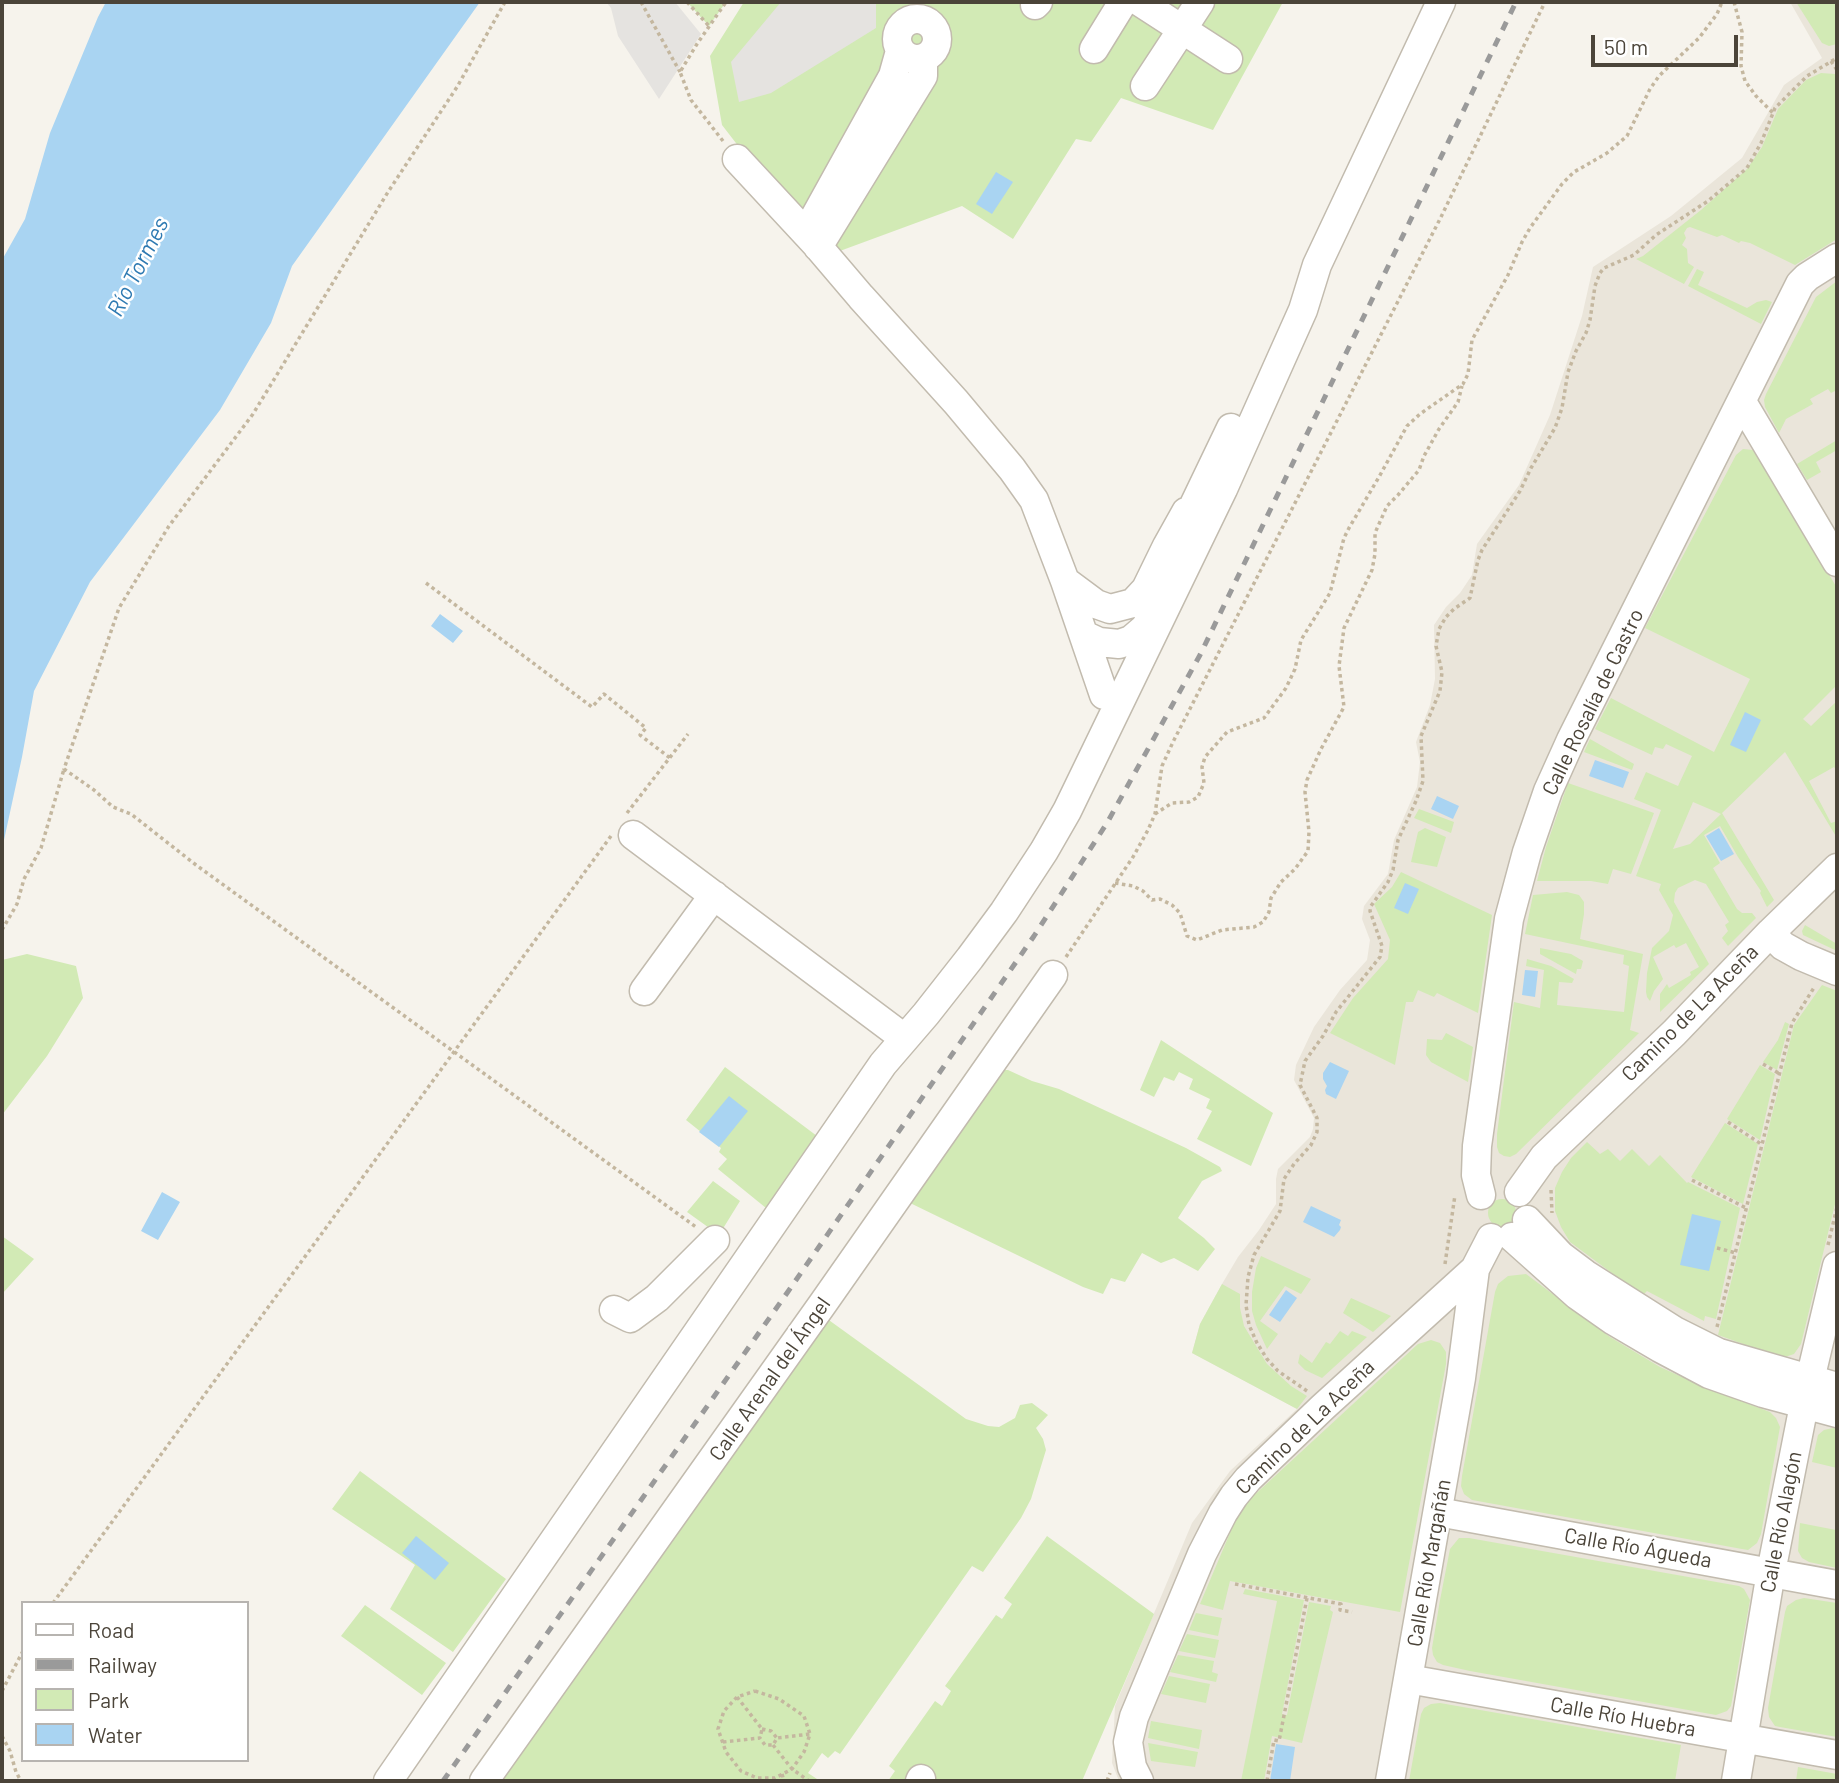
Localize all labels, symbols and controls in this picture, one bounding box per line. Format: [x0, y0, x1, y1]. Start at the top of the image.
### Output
scale bar [1594, 21, 1741, 65]
text: 50 m [1604, 34, 1648, 59]
water label: Río Tormes [101, 213, 175, 321]
street label: Calle Rosalía de Castro [1537, 605, 1649, 799]
street label: Camino de La Aceña [1616, 939, 1764, 1087]
street label: Calle Arenal del Ángel [704, 1292, 836, 1466]
street label: Camino de La Aceña [1230, 1354, 1380, 1500]
street label: Calle Río Alagón [1755, 1449, 1807, 1595]
street label: Calle Río Margañán [1402, 1477, 1456, 1649]
street label: Calle Río Águeda [1562, 1523, 1714, 1573]
legend [21, 1601, 248, 1762]
text: Road [88, 1617, 134, 1642]
text: Railway [88, 1652, 157, 1677]
text: Park [88, 1687, 129, 1712]
street label: Calle Río Huebra [1548, 1692, 1698, 1742]
text: Water [88, 1722, 142, 1747]

